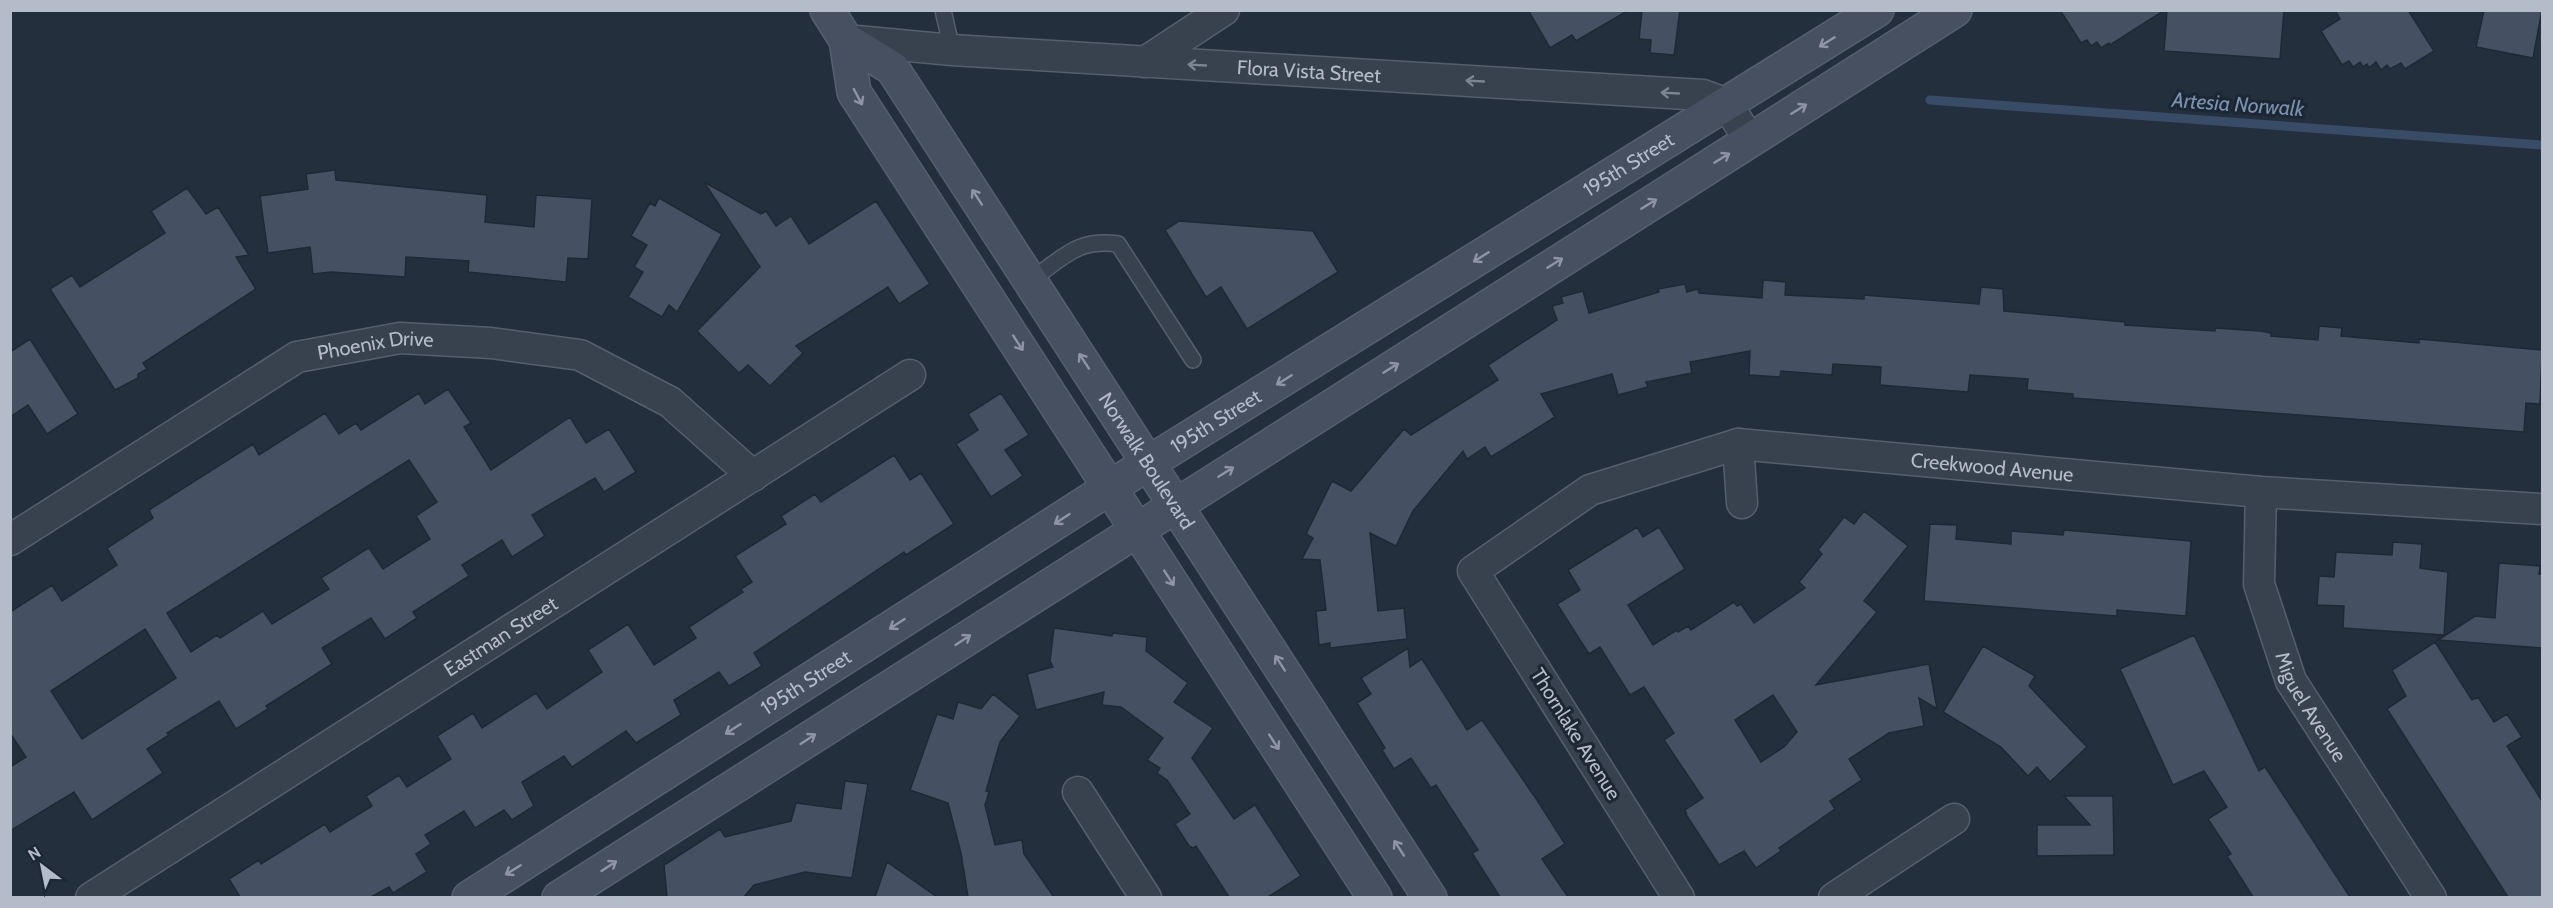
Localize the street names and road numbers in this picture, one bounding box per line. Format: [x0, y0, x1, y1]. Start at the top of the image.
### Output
street label: Flora Vista Street [1236, 55, 1382, 88]
street label: 195th Street [1579, 127, 1678, 202]
street label: Phoenix Drive [315, 326, 434, 365]
street label: 195th Street [1166, 384, 1266, 458]
street label: Norwalk Boulevard [1094, 388, 1200, 534]
street label: Creekwood Avenue [1910, 448, 2075, 487]
street label: Eastman Street [439, 591, 562, 682]
street label: 195th Street [756, 645, 856, 720]
street label: Miguel Avenue [2270, 649, 2352, 766]
street label: Thornlake Avenue [1526, 664, 1626, 804]

